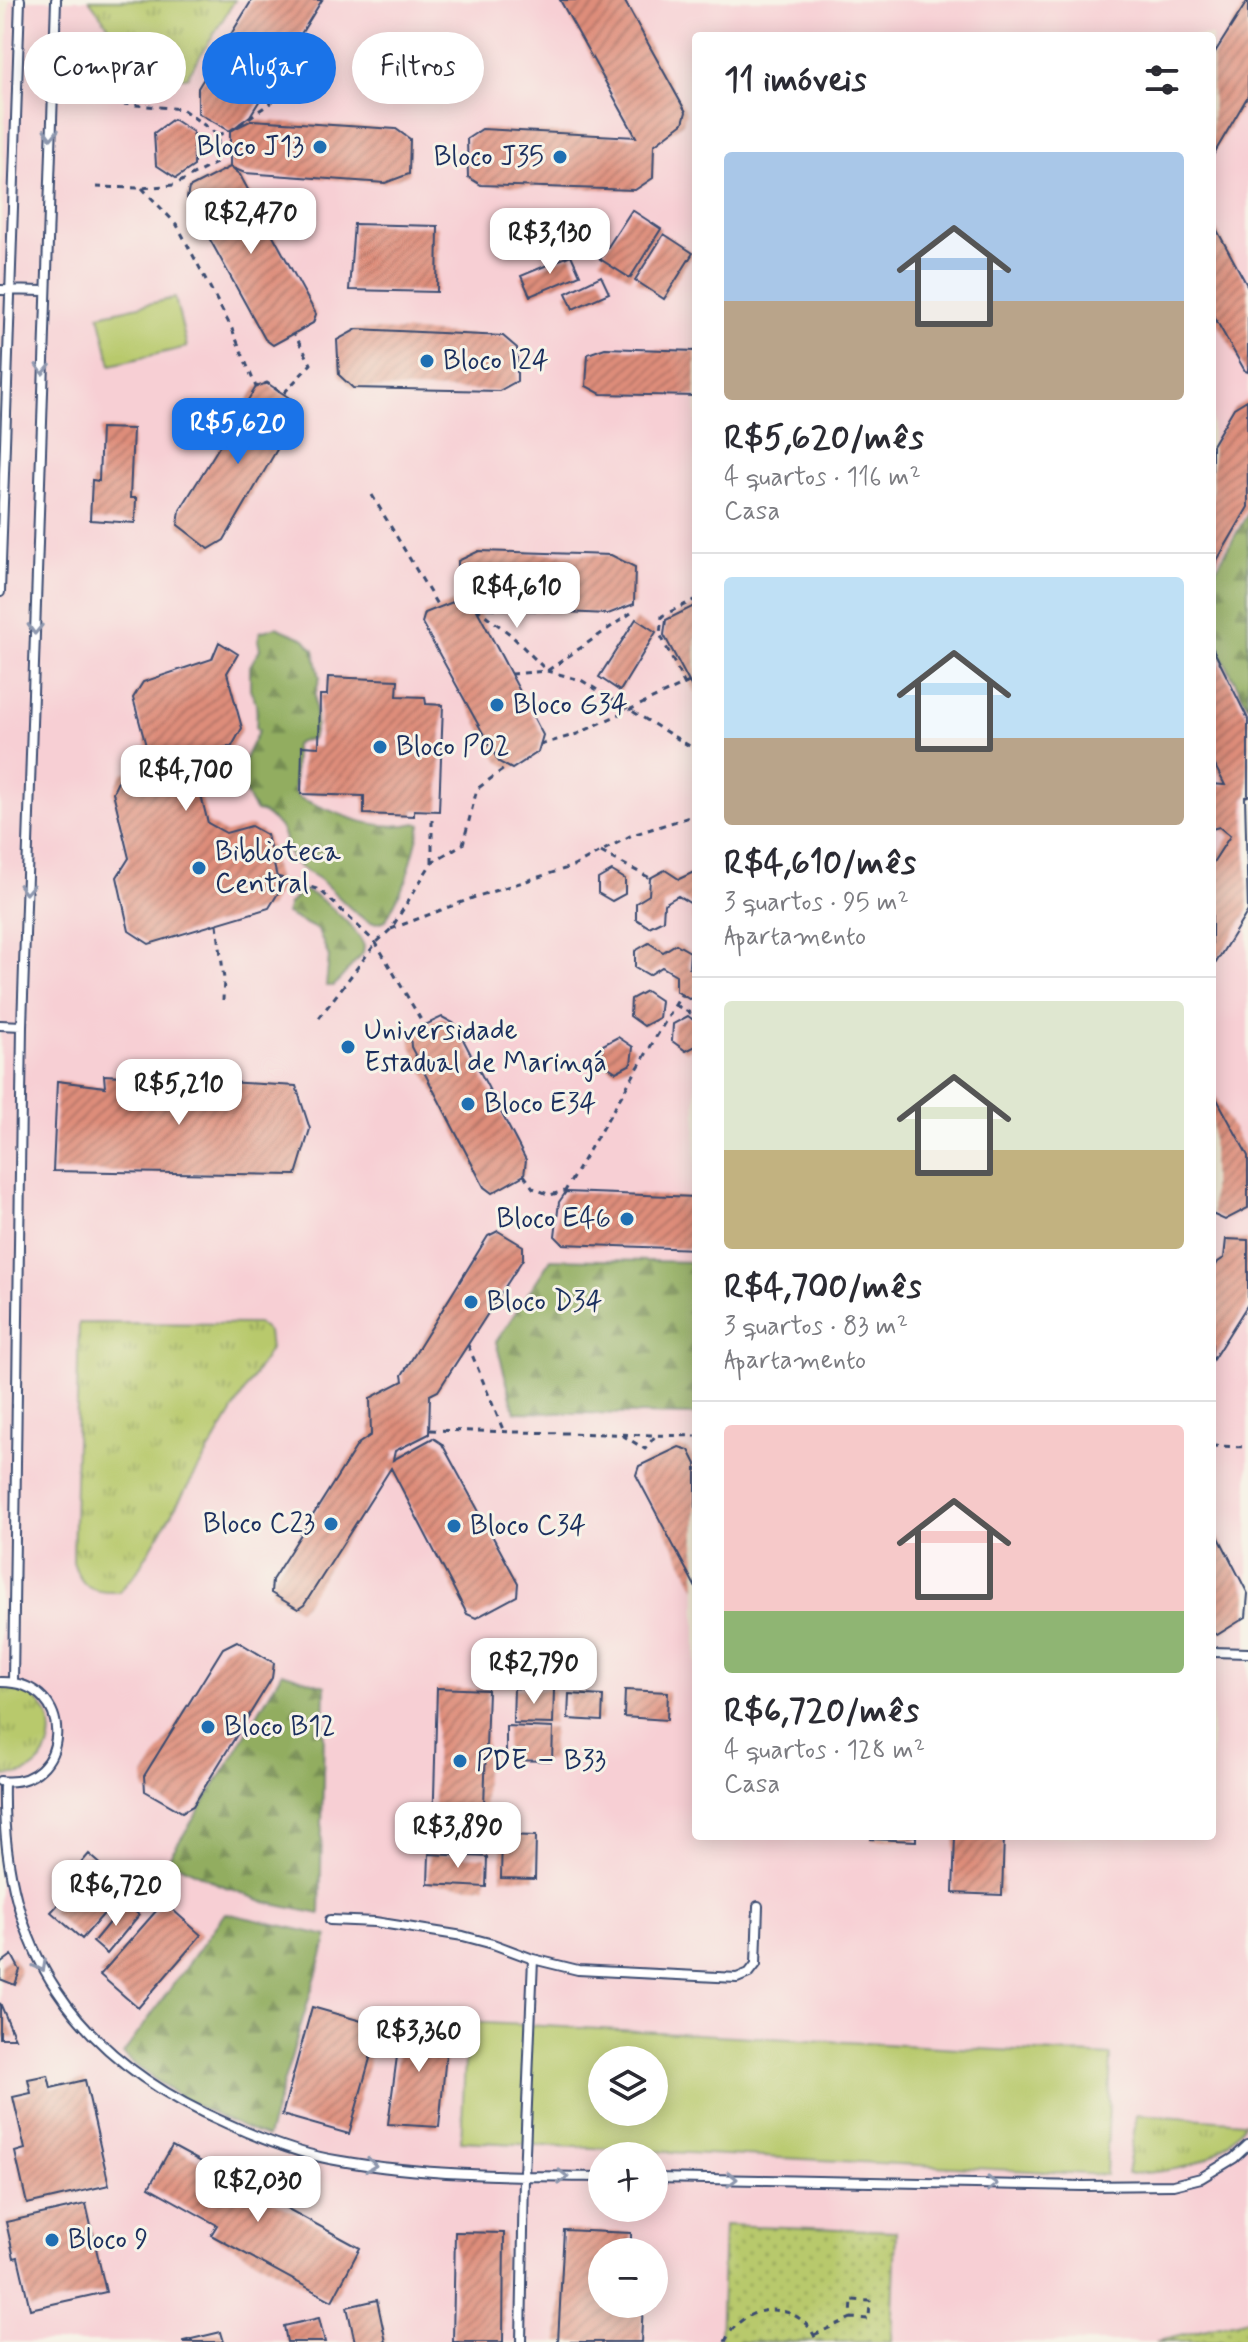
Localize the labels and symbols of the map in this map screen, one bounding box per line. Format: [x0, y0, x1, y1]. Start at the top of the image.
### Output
one-way arrow [42, 128, 59, 141]
place label: Bloco J13 [197, 129, 304, 166]
marker: Bloco J13 [311, 138, 329, 156]
place label: Bloco J35 [434, 139, 544, 176]
marker: Bloco J35 [551, 148, 569, 166]
pin: R$2,470 [177, 188, 325, 256]
pin: R$3,130 [476, 208, 624, 276]
place label: Bloco I24 [443, 343, 549, 380]
marker: Bloco I24 [418, 352, 436, 370]
one-way arrow [34, 363, 51, 376]
pin: R$5,620 [164, 398, 312, 466]
pin: R$4,610 [443, 562, 591, 630]
one-way arrow [26, 623, 43, 636]
place label: Bloco G34 [513, 687, 628, 724]
marker: Bloco G34 [488, 696, 506, 714]
place label: Bloco P02 [396, 729, 510, 766]
marker: Bloco P02 [371, 738, 389, 756]
pin: R$4,700 [112, 745, 260, 813]
place label: Biblioteca Central [215, 834, 341, 903]
marker: Biblioteca Central [190, 859, 208, 877]
one-way arrow [18, 883, 35, 896]
place label: Universidade Estadual de Maringá [364, 1013, 607, 1082]
marker: Universidade Estadual de Maringá [339, 1038, 357, 1056]
pin: R$5,210 [105, 1059, 253, 1127]
place label: Bloco E34 [484, 1086, 596, 1123]
marker: Bloco E34 [459, 1095, 477, 1113]
place label: Bloco E46 [497, 1201, 611, 1238]
marker: Bloco E46 [618, 1210, 636, 1228]
place label: Bloco D34 [487, 1284, 602, 1321]
marker: Bloco D34 [462, 1293, 480, 1311]
place label: Bloco C23 [203, 1506, 315, 1543]
place label: Bloco C34 [470, 1508, 586, 1545]
marker: Bloco C23 [322, 1515, 340, 1533]
marker: Bloco C34 [445, 1517, 463, 1535]
pin: R$2,790 [460, 1638, 608, 1706]
place label: Bloco B12 [224, 1709, 336, 1746]
marker: Bloco B12 [199, 1718, 217, 1736]
place label: PDE – B33 [476, 1743, 606, 1780]
marker: PDE – B33 [451, 1752, 469, 1770]
pin: R$3,890 [384, 1802, 532, 1870]
pin: R$6,720 [42, 1860, 190, 1928]
one-way arrow [32, 1957, 47, 1972]
pin: R$3,360 [345, 2006, 493, 2074]
pin: R$2,030 [184, 2156, 332, 2224]
one-way arrow [364, 2156, 378, 2173]
one-way arrow [557, 2168, 570, 2186]
one-way arrow [726, 2171, 739, 2188]
one-way arrow [986, 2176, 999, 2193]
place label: Bloco 9 [68, 2222, 148, 2259]
marker: Bloco 9 [43, 2231, 61, 2249]

